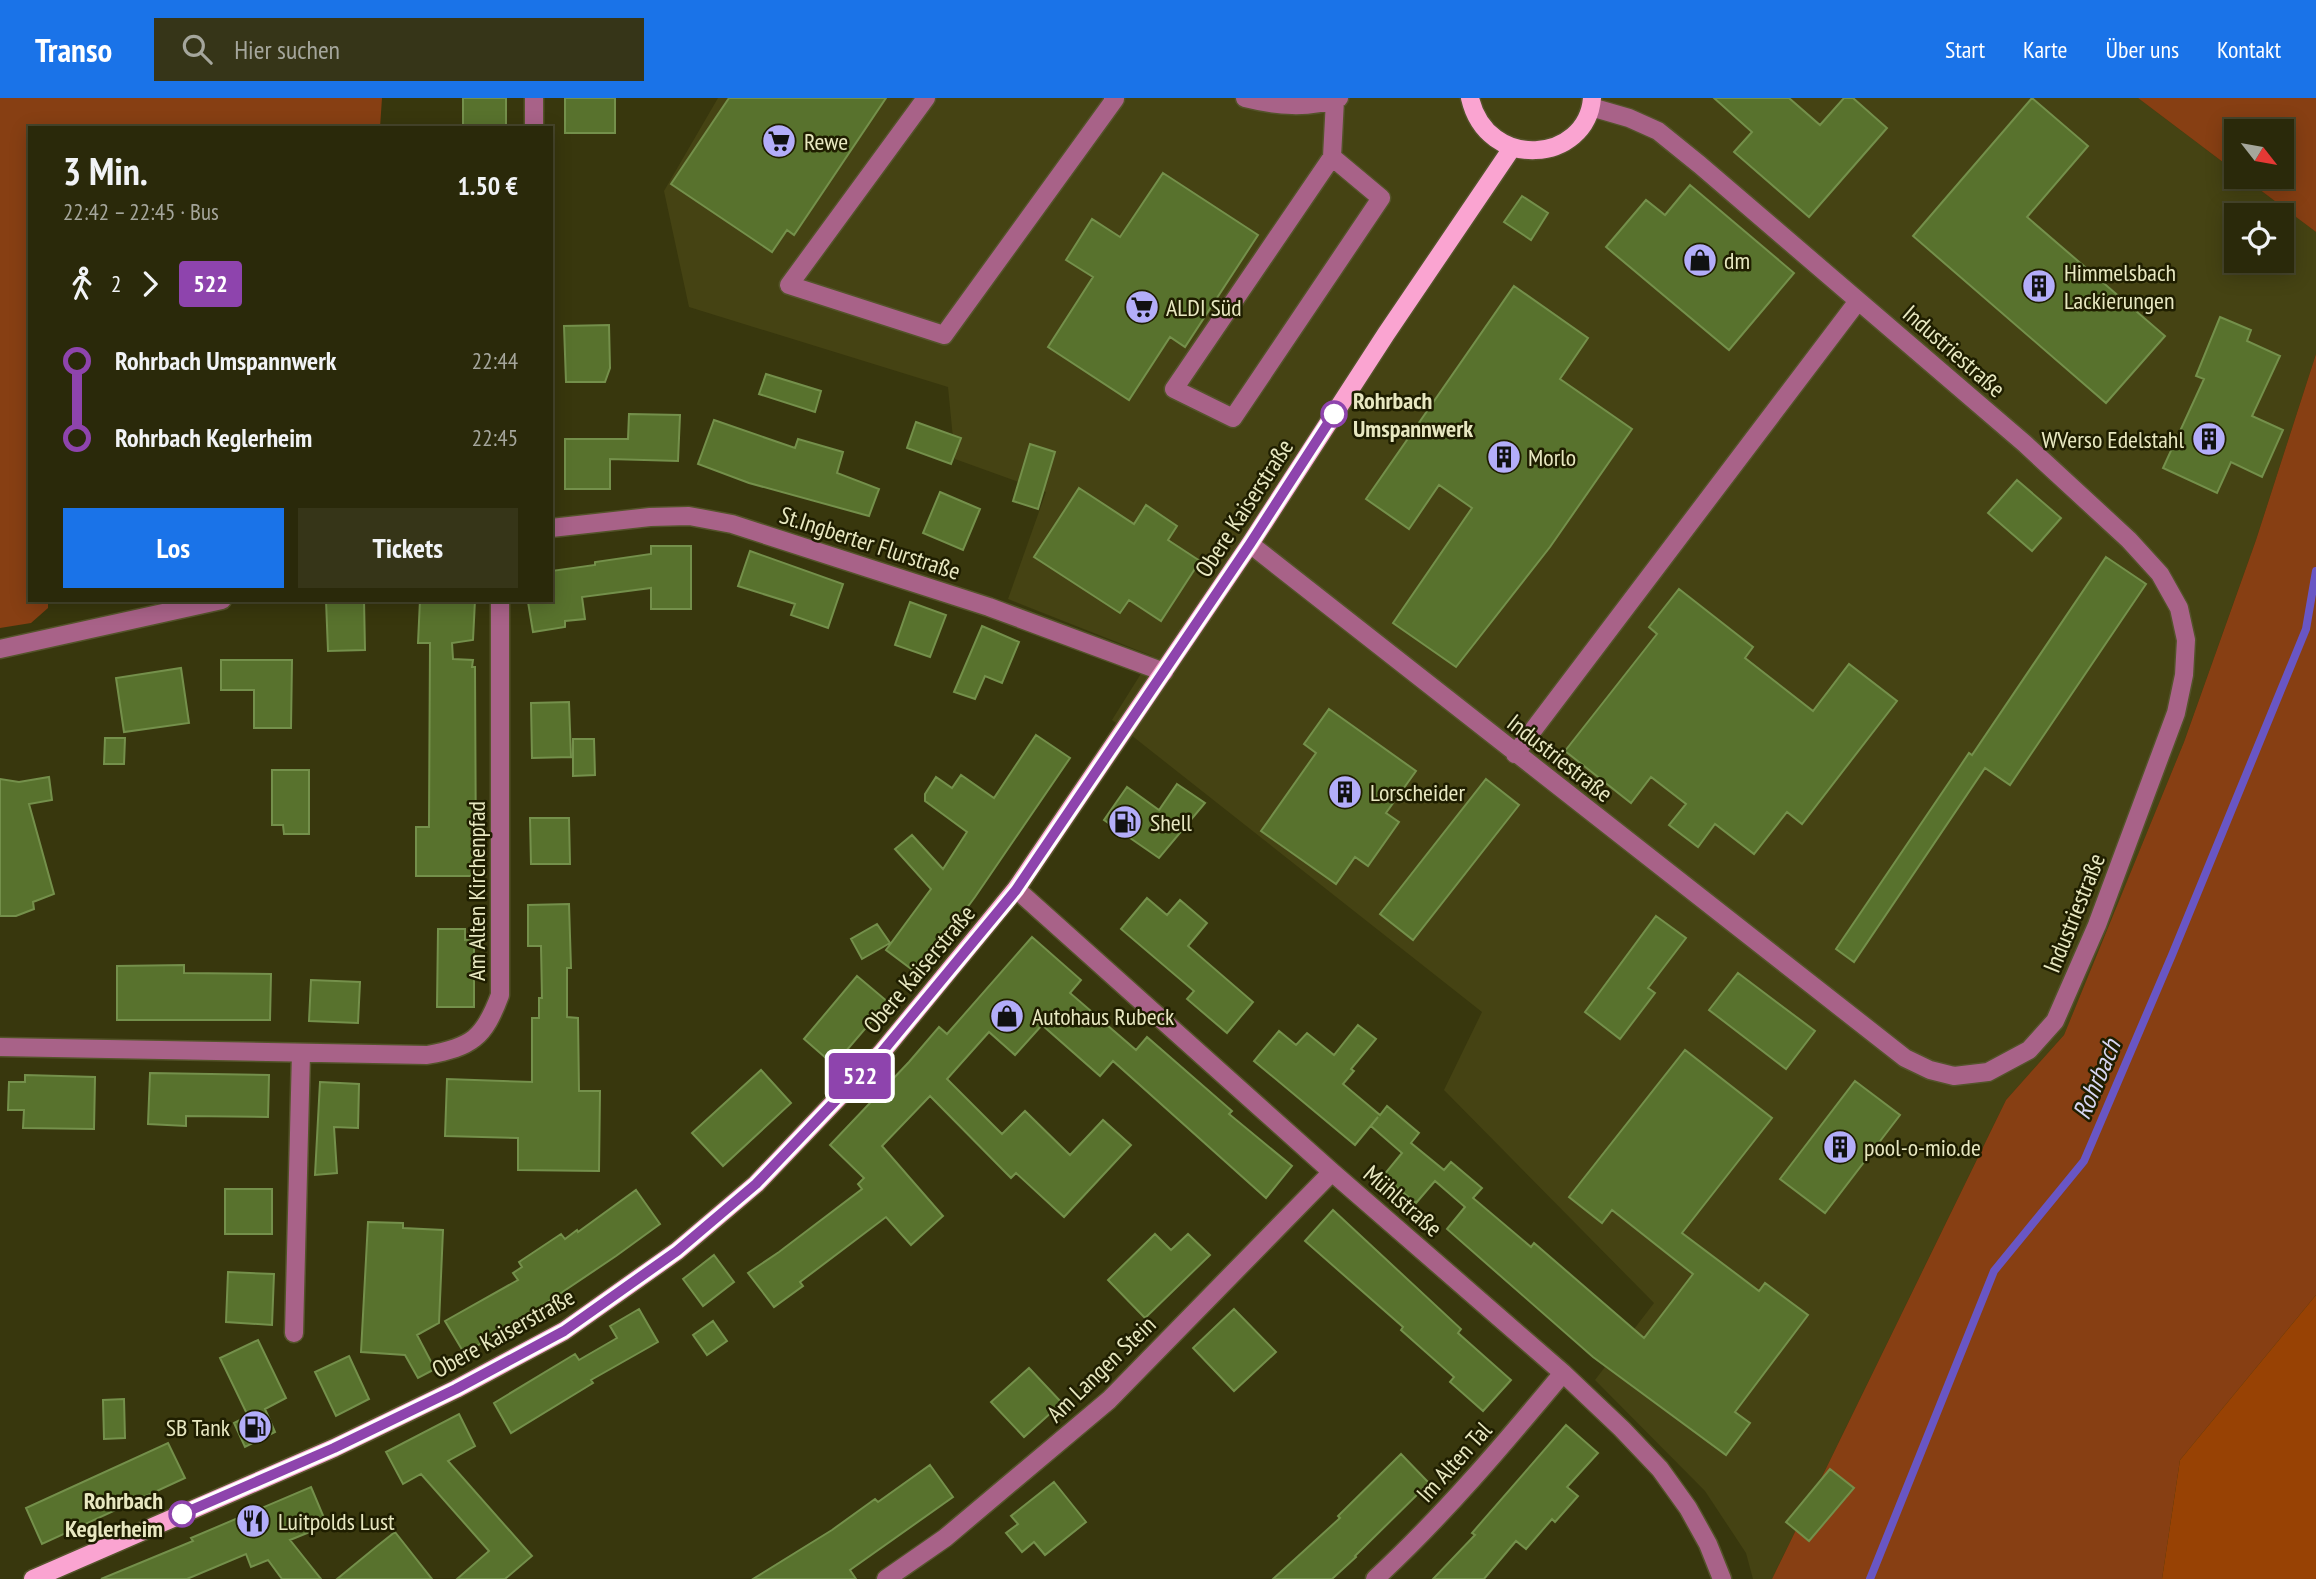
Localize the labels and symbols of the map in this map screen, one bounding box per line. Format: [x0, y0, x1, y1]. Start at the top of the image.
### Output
north arrow [2224, 119, 2294, 189]
supermarket icon: Rewe [760, 122, 798, 160]
place label: Rewe [804, 126, 848, 157]
shop icon: dm [1681, 241, 1719, 279]
place label: dm [1724, 245, 1750, 276]
place label: Himmelsbach Lackierungen [2064, 257, 2176, 316]
building icon: Himmelsbach Lackierungen [2020, 267, 2058, 305]
supermarket icon: ALDI Süd [1123, 288, 1161, 326]
place label: ALDI Süd [1166, 292, 1242, 323]
street label: Industriestraße [1896, 298, 2012, 404]
place label: Rohrbach Umspannwerk [1353, 385, 1473, 444]
marker: Rohrbach Umspannwerk [1321, 401, 1347, 427]
building icon: WVerso Edelstahl [2190, 420, 2228, 458]
place label: WVerso Edelstahl [2041, 424, 2184, 455]
street label: Obere Kaiserstraße [1188, 433, 1300, 583]
building icon: Morlo [1485, 438, 1523, 476]
place label: Morlo [1528, 442, 1576, 473]
street label: St.Ingberter Flurstraße [776, 499, 964, 587]
street label: Industriestraße [1501, 707, 1619, 809]
building icon: Lorscheider [1326, 773, 1364, 811]
place label: Lorscheider [1370, 777, 1465, 808]
street label: Am Alten Kirchenpfad [461, 801, 492, 981]
fuel station icon: Shell [1106, 803, 1144, 841]
place label: Shell [1150, 807, 1192, 838]
street label: Industriestraße [2036, 849, 2112, 977]
street label: Obere Kaiserstraße [856, 898, 982, 1040]
shop icon: Autohaus Rubeck [988, 997, 1026, 1035]
place label: Autohaus Rubeck [1032, 1001, 1175, 1032]
water label: Rohrbach [2064, 1033, 2128, 1124]
line badge: 522 [820, 1053, 900, 1099]
building icon: pool-o-mio.de [1821, 1128, 1859, 1166]
place label: pool-o-mio.de [1864, 1132, 1981, 1163]
street label: Mühlstraße [1357, 1158, 1449, 1244]
street label: Obere Kaiserstraße [426, 1281, 580, 1385]
street label: Am Langen Stein [1040, 1309, 1162, 1429]
fuel station icon: SB Tank [236, 1408, 274, 1446]
place label: SB Tank [166, 1412, 231, 1443]
street label: Im Alten Tal [1410, 1415, 1499, 1509]
place label: Rohrbach Keglerheim [65, 1485, 163, 1544]
marker: Rohrbach Keglerheim [169, 1501, 195, 1527]
restaurant icon: Luitpolds Lust [234, 1502, 272, 1540]
place label: Luitpolds Lust [278, 1506, 395, 1537]

